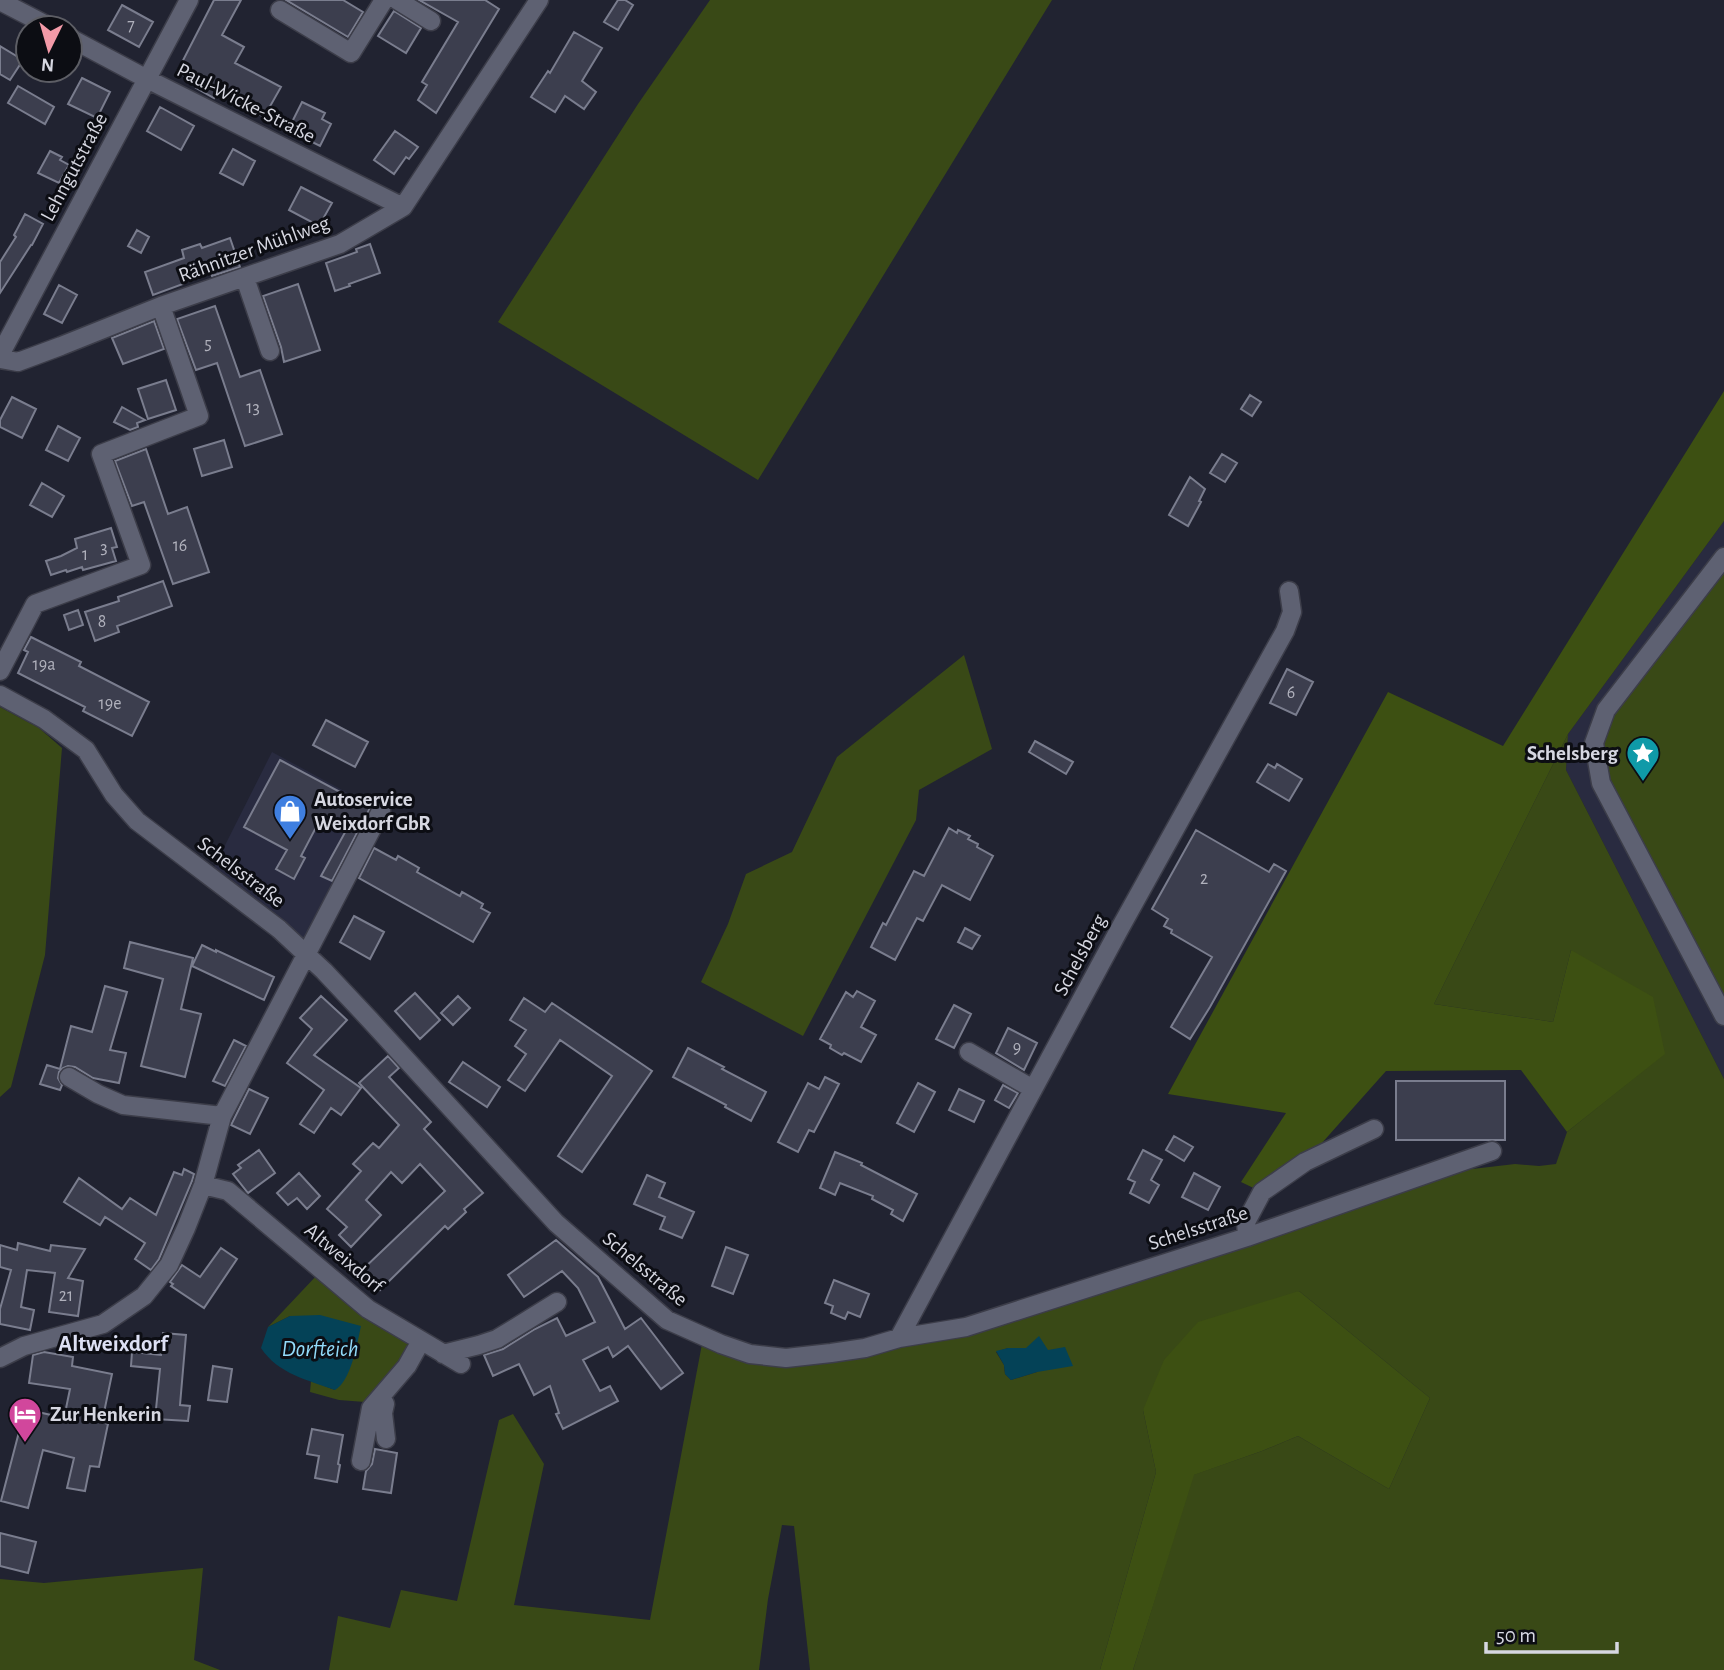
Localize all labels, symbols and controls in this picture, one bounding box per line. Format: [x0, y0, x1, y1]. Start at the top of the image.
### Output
north arrow [14, 14, 84, 84]
house number: 7 [127, 17, 135, 35]
text: N [40, 54, 55, 74]
street label: Paul-Wicke-Straße [173, 59, 319, 147]
street label: Lehngutstraße [37, 109, 111, 225]
street label: Rähnitzer Mühlweg [176, 212, 333, 286]
house number: 5 [204, 335, 212, 353]
house number: 13 [246, 399, 260, 417]
house number: 16 [173, 537, 187, 555]
house number: 3 [100, 539, 108, 557]
house number: 1 [82, 546, 88, 564]
house number: 8 [98, 613, 106, 631]
house number: 19a [33, 656, 55, 674]
house number: 6 [1287, 684, 1295, 702]
house number: 19e [99, 695, 121, 713]
place icon: Schelsberg [1624, 734, 1662, 783]
place label: Schelsberg [1527, 743, 1618, 764]
place label: Autoservice Weixdorf GbR [314, 789, 431, 834]
shop icon: Autoservice Weixdorf GbR [271, 792, 309, 841]
street label: Schelsstraße [193, 833, 289, 911]
house number: 2 [1200, 870, 1208, 888]
street label: Schelsberg [1050, 910, 1110, 999]
house number: 9 [1013, 1039, 1021, 1057]
street label: Schelsstraße [1146, 1202, 1250, 1254]
street label: Altweixdorf [301, 1219, 389, 1298]
street label: Schelsstraße [599, 1228, 691, 1310]
house number: 21 [59, 1287, 73, 1305]
district label: Altweixdorf [58, 1333, 169, 1356]
water label: Dorfteich [281, 1338, 359, 1361]
hotel icon: Zur Henkerin [6, 1395, 44, 1444]
place label: Zur Henkerin [50, 1404, 162, 1425]
scale bar [1486, 1610, 1617, 1654]
text: 50 m [1496, 1625, 1536, 1646]

